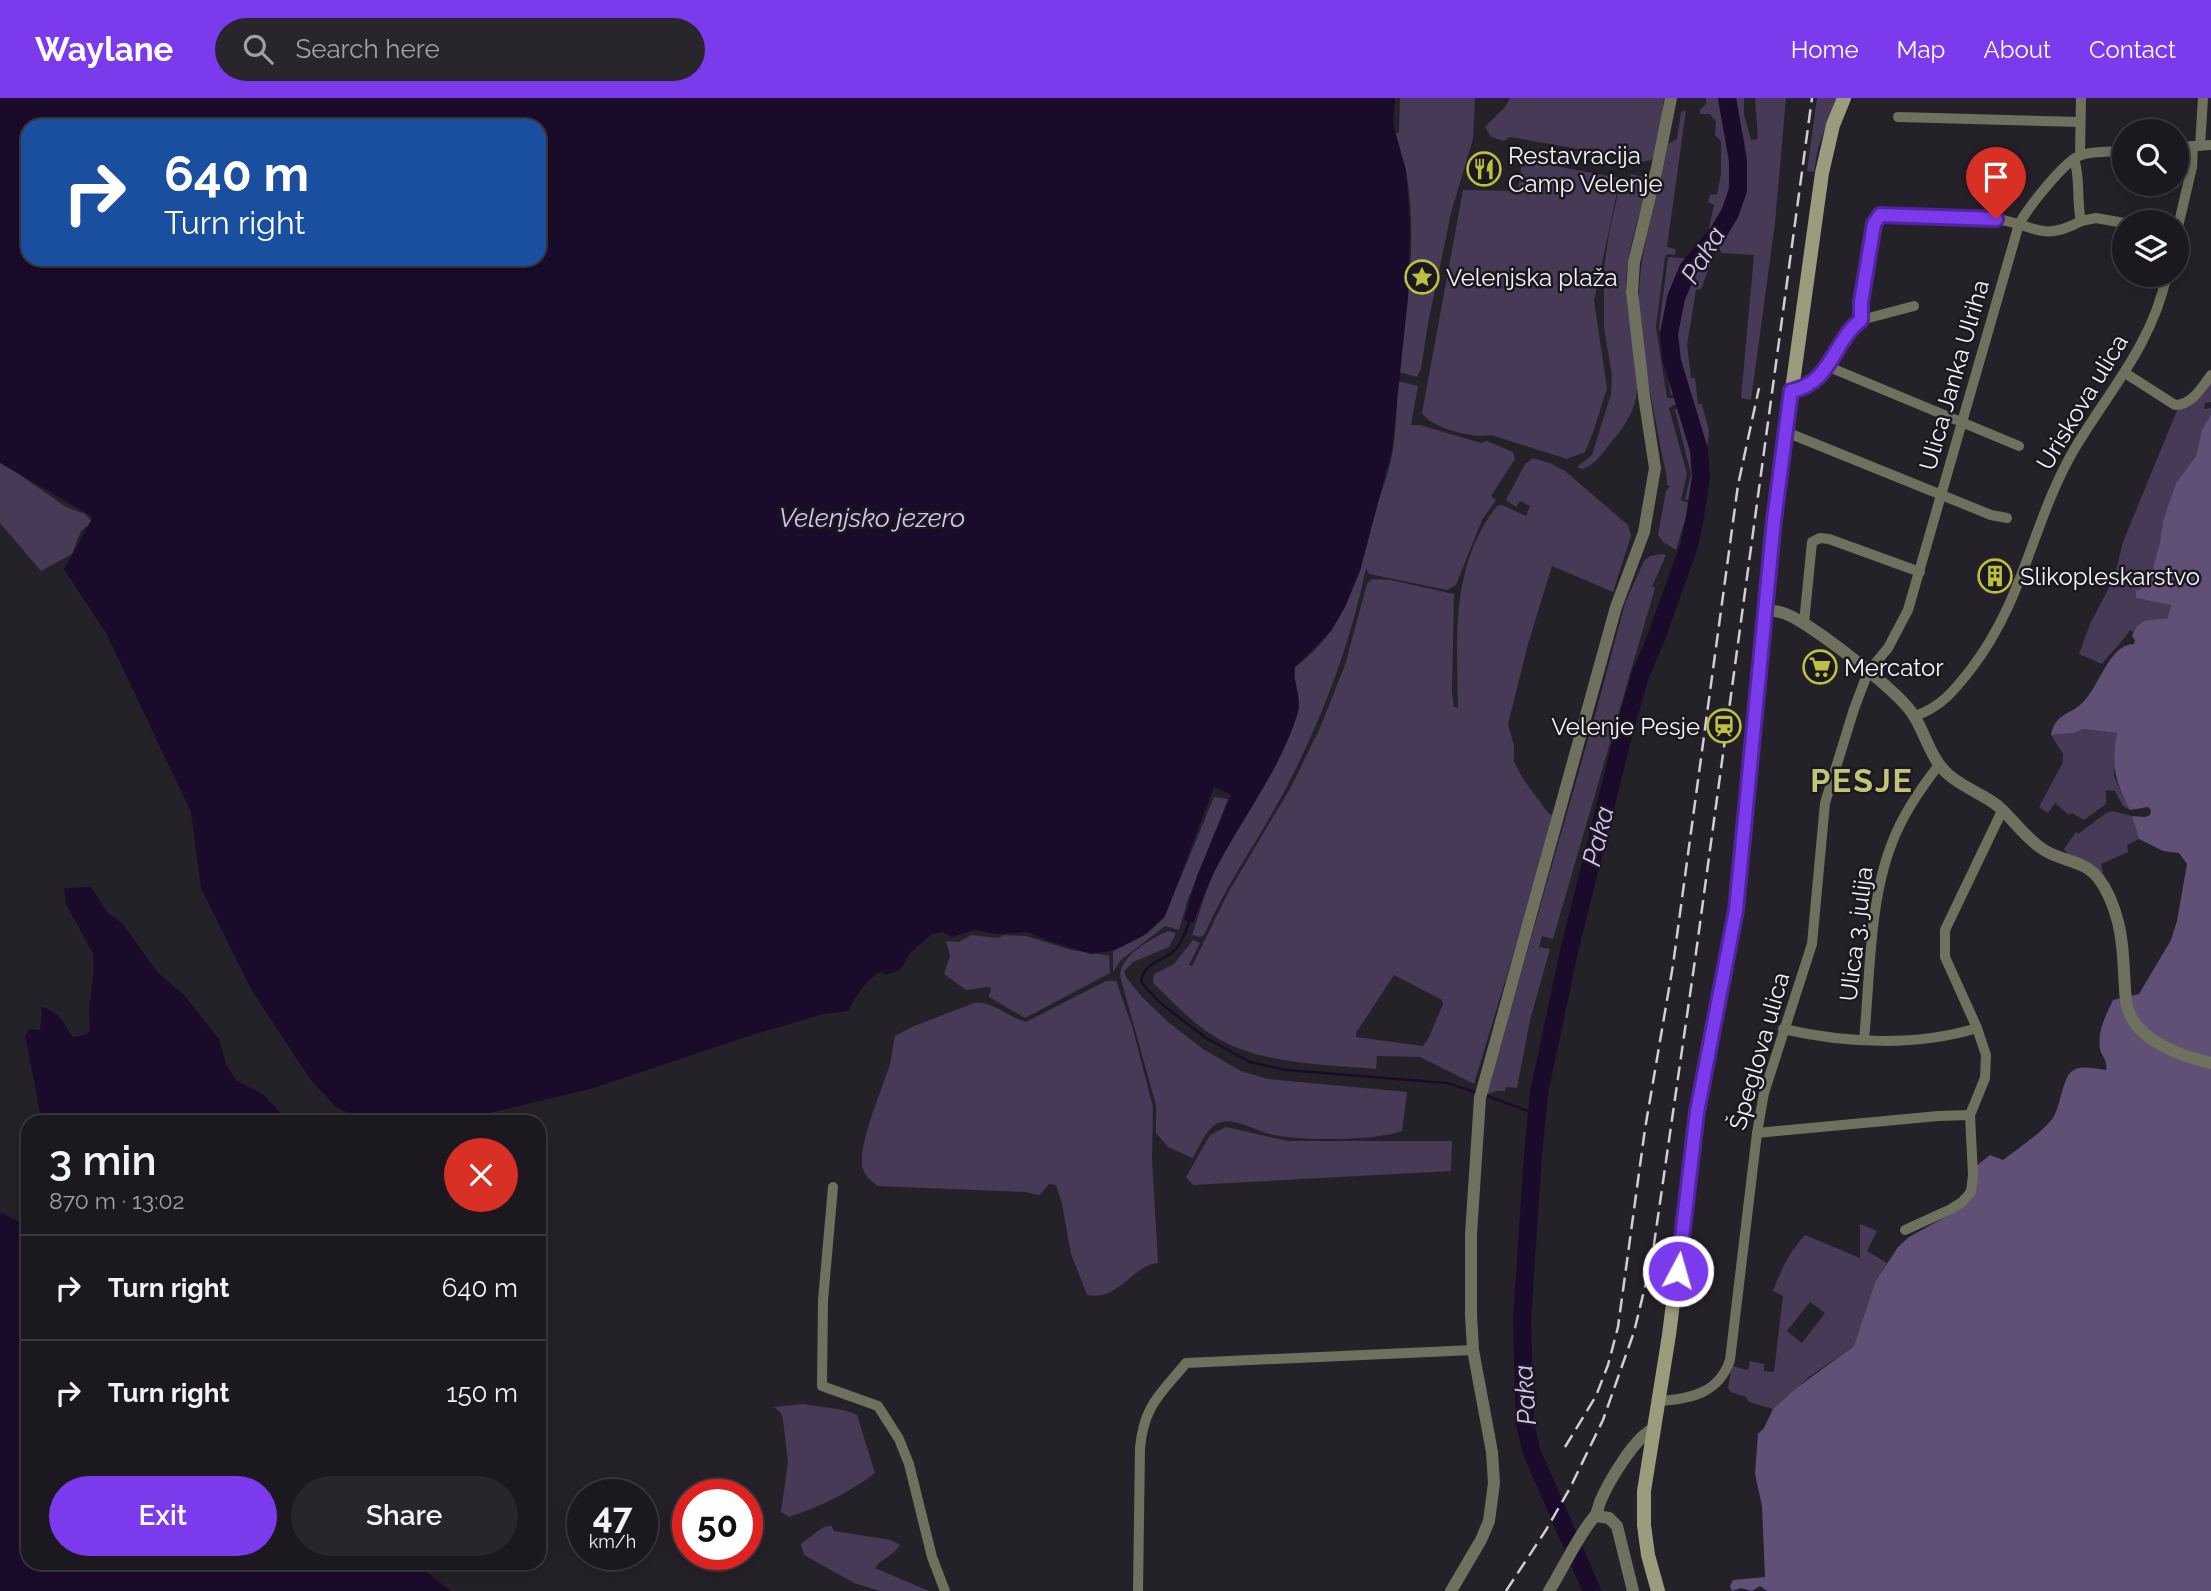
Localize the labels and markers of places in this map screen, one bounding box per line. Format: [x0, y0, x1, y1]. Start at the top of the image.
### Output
place label: Restavracija Camp Velenje [1508, 141, 1663, 198]
pin [1966, 147, 2026, 219]
restaurant icon: Restavracija Camp Velenje [1465, 150, 1503, 188]
place icon: Velenjska plaža [1403, 258, 1441, 296]
place label: Velenjska plaža [1446, 263, 1618, 292]
building icon: Slikopleskarstvo [1976, 557, 2014, 595]
place label: Slikopleskarstvo [2020, 562, 2200, 591]
supermarket icon: Mercator [1801, 648, 1839, 686]
place label: Mercator [1844, 653, 1944, 682]
station icon: Velenje Pesje [1705, 707, 1743, 745]
place label: Velenje Pesje [1551, 712, 1700, 741]

